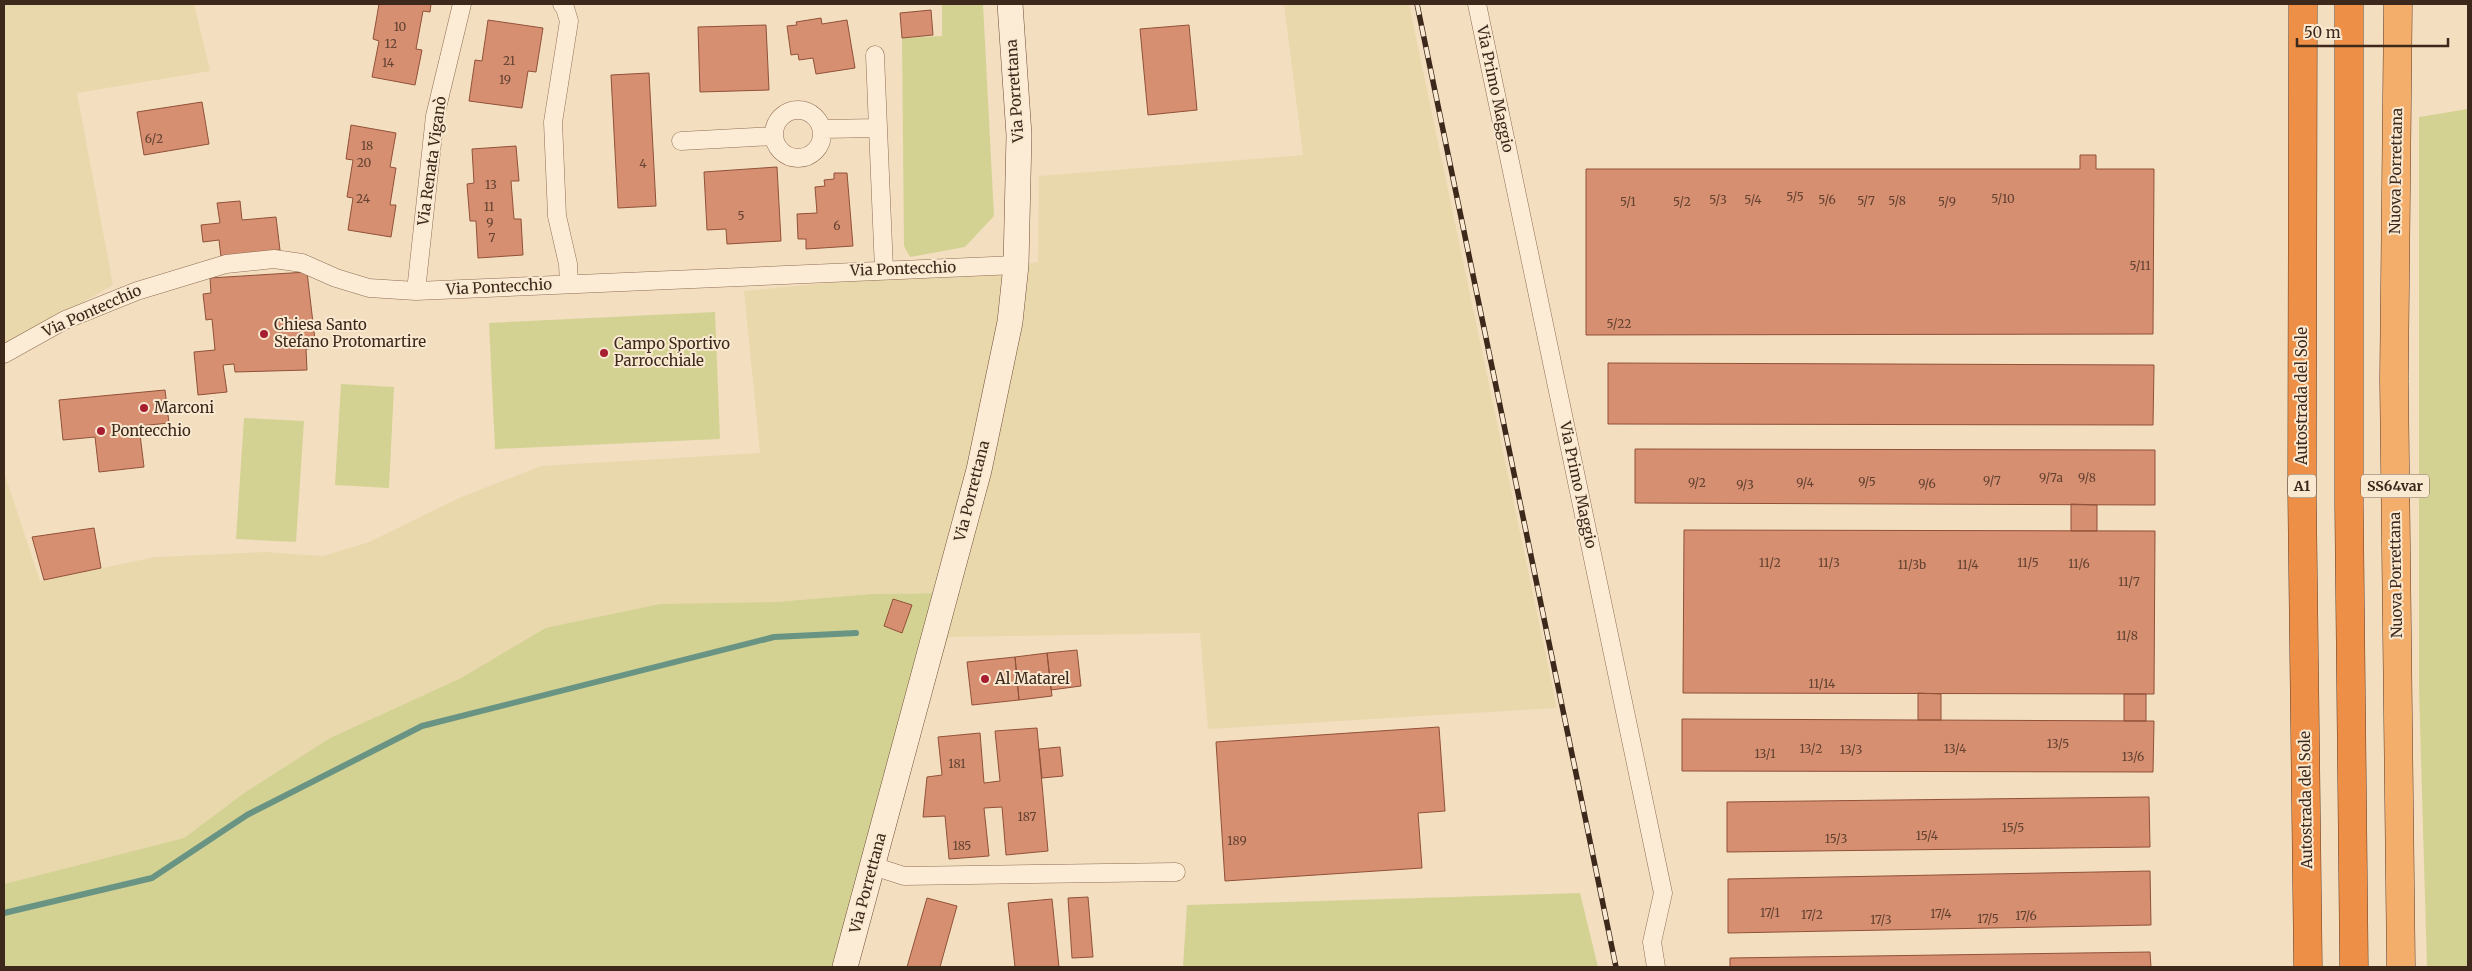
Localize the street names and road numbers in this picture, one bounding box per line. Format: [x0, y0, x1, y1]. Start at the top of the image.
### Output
street label: Via Primo Maggio [1473, 23, 1518, 154]
street label: Via Porrettana [1001, 39, 1028, 144]
street label: Via Renata Viganò [413, 95, 450, 228]
street label: Nuova Porrettana [2385, 108, 2406, 234]
street label: Via Pontecchio [849, 257, 957, 280]
street label: Via Pontecchio [445, 274, 553, 299]
street label: Via Pontecchio [39, 280, 144, 341]
street label: Autostrada del Sole [2292, 327, 2311, 466]
street label: Via Primo Maggio [1556, 419, 1601, 550]
street label: Via Porrettana [950, 438, 993, 544]
road number: A1 [2288, 474, 2316, 498]
road number: SS64var [2361, 474, 2429, 498]
street label: Nuova Porrettana [2385, 512, 2406, 638]
street label: Autostrada del Sole [2295, 731, 2316, 870]
street label: Via Porrettana [845, 830, 890, 936]

